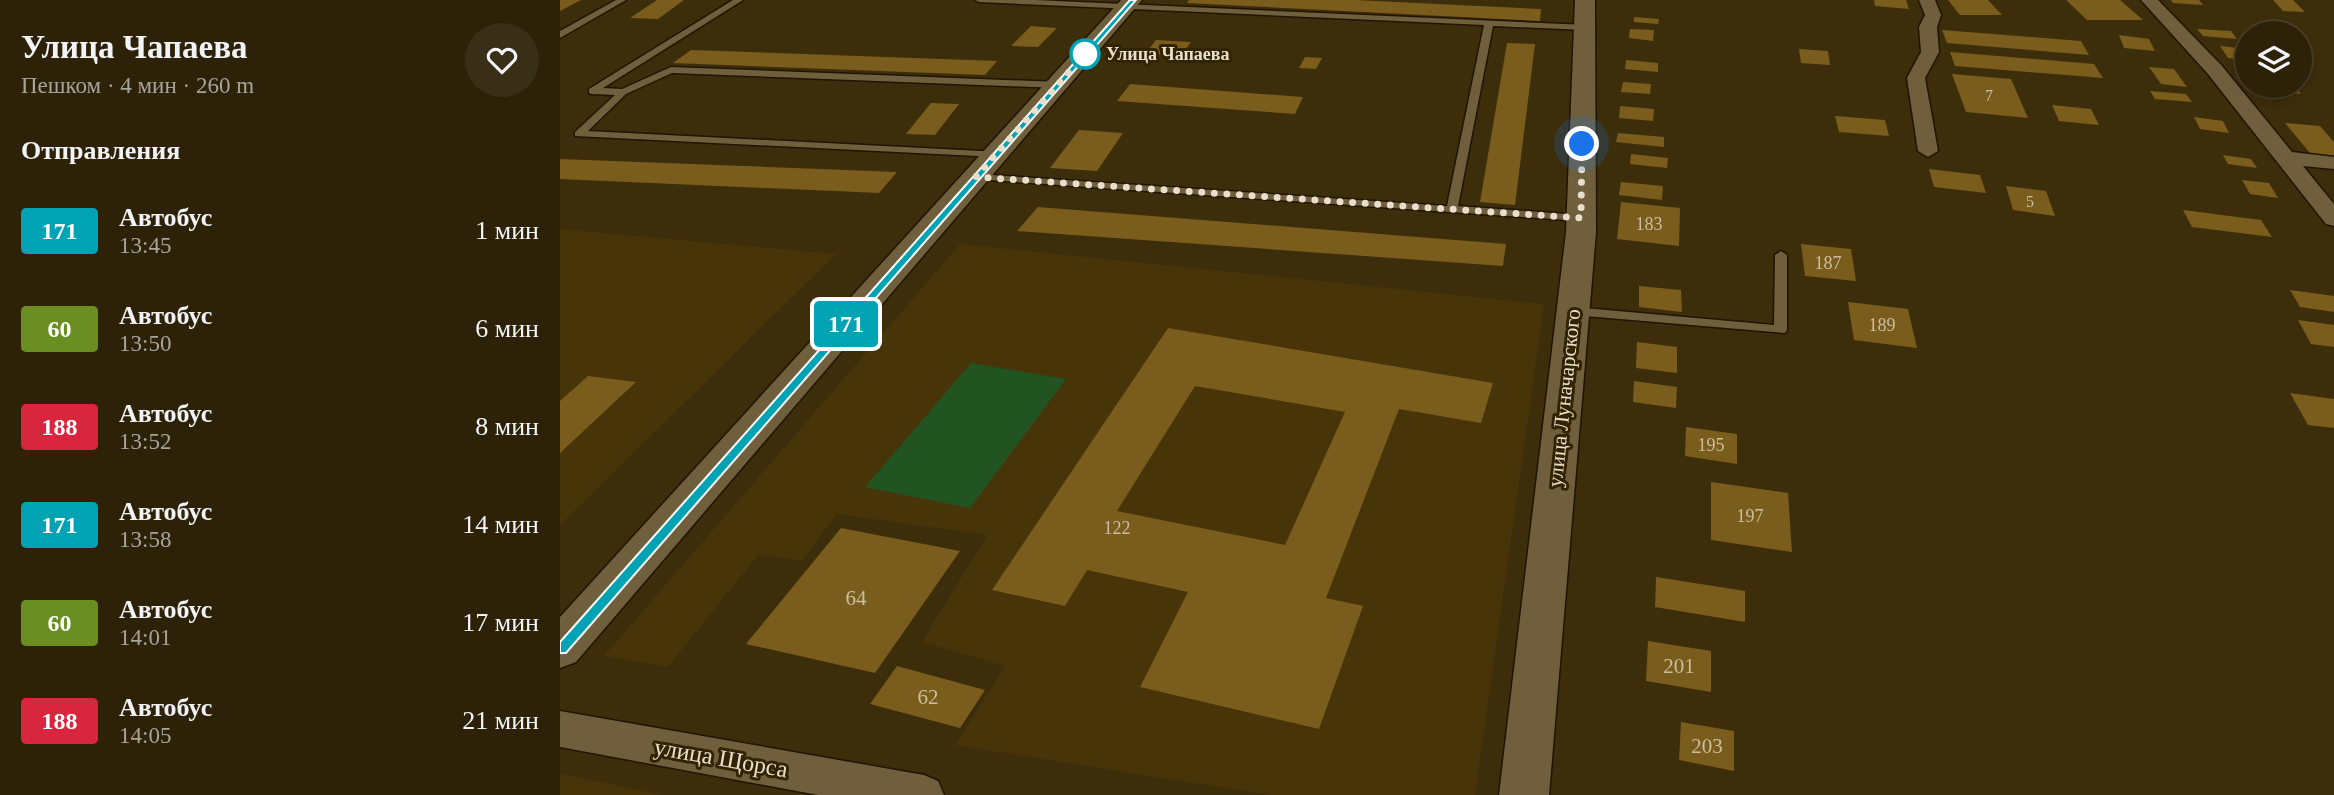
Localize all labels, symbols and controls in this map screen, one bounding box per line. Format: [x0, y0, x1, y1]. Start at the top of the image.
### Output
map controls [2235, 21, 2312, 98]
button: layers [2235, 21, 2312, 98]
button: heart [465, 23, 539, 97]
text: Улица Чапаева [21, 29, 248, 65]
marker: Улица Чапаева [1070, 39, 1100, 69]
place label: Улица Чапаева [1106, 44, 1230, 64]
text: Пешком · 4 мин · 260 m [21, 73, 254, 98]
house number: 7 [1985, 87, 1993, 104]
your location [1564, 126, 1599, 161]
text: Отправления [21, 136, 180, 165]
house number: 5 [2026, 193, 2034, 210]
text: Автобус [119, 203, 212, 232]
house number: 183 [1636, 214, 1663, 234]
text: 1 мин [475, 216, 539, 245]
text: 171 [42, 218, 78, 244]
text: 13:45 [119, 233, 171, 258]
house number: 187 [1815, 253, 1842, 273]
text: Автобус [119, 301, 212, 330]
line badge: 171 [806, 301, 886, 347]
street label: улица Луначарского [1543, 308, 1585, 488]
text: 171 [828, 311, 864, 337]
text: 6 мин [475, 314, 539, 343]
house number: 189 [1869, 315, 1896, 335]
text: 60 [48, 316, 72, 342]
text: 13:50 [119, 331, 171, 356]
text: Автобус [119, 399, 212, 428]
text: 8 мин [475, 412, 539, 441]
text: 188 [42, 414, 78, 440]
text: 13:52 [119, 429, 171, 454]
house number: 195 [1698, 435, 1725, 455]
text: Автобус [119, 497, 212, 526]
house number: 197 [1737, 506, 1764, 526]
text: 14 мин [462, 510, 539, 539]
text: 171 [42, 512, 78, 538]
house number: 122 [1104, 518, 1131, 538]
text: 13:58 [119, 527, 171, 552]
house number: 64 [846, 586, 867, 610]
text: Автобус [119, 595, 212, 624]
text: 17 мин [462, 608, 539, 637]
text: 60 [48, 610, 72, 636]
text: 14:01 [119, 625, 171, 650]
house number: 201 [1663, 654, 1695, 678]
house number: 62 [918, 685, 939, 709]
text: Автобус [119, 693, 212, 722]
text: 21 мин [462, 706, 539, 735]
text: 188 [42, 708, 78, 734]
text: 14:05 [119, 723, 171, 748]
street label: улица Щорса [652, 733, 790, 783]
house number: 203 [1691, 734, 1723, 758]

